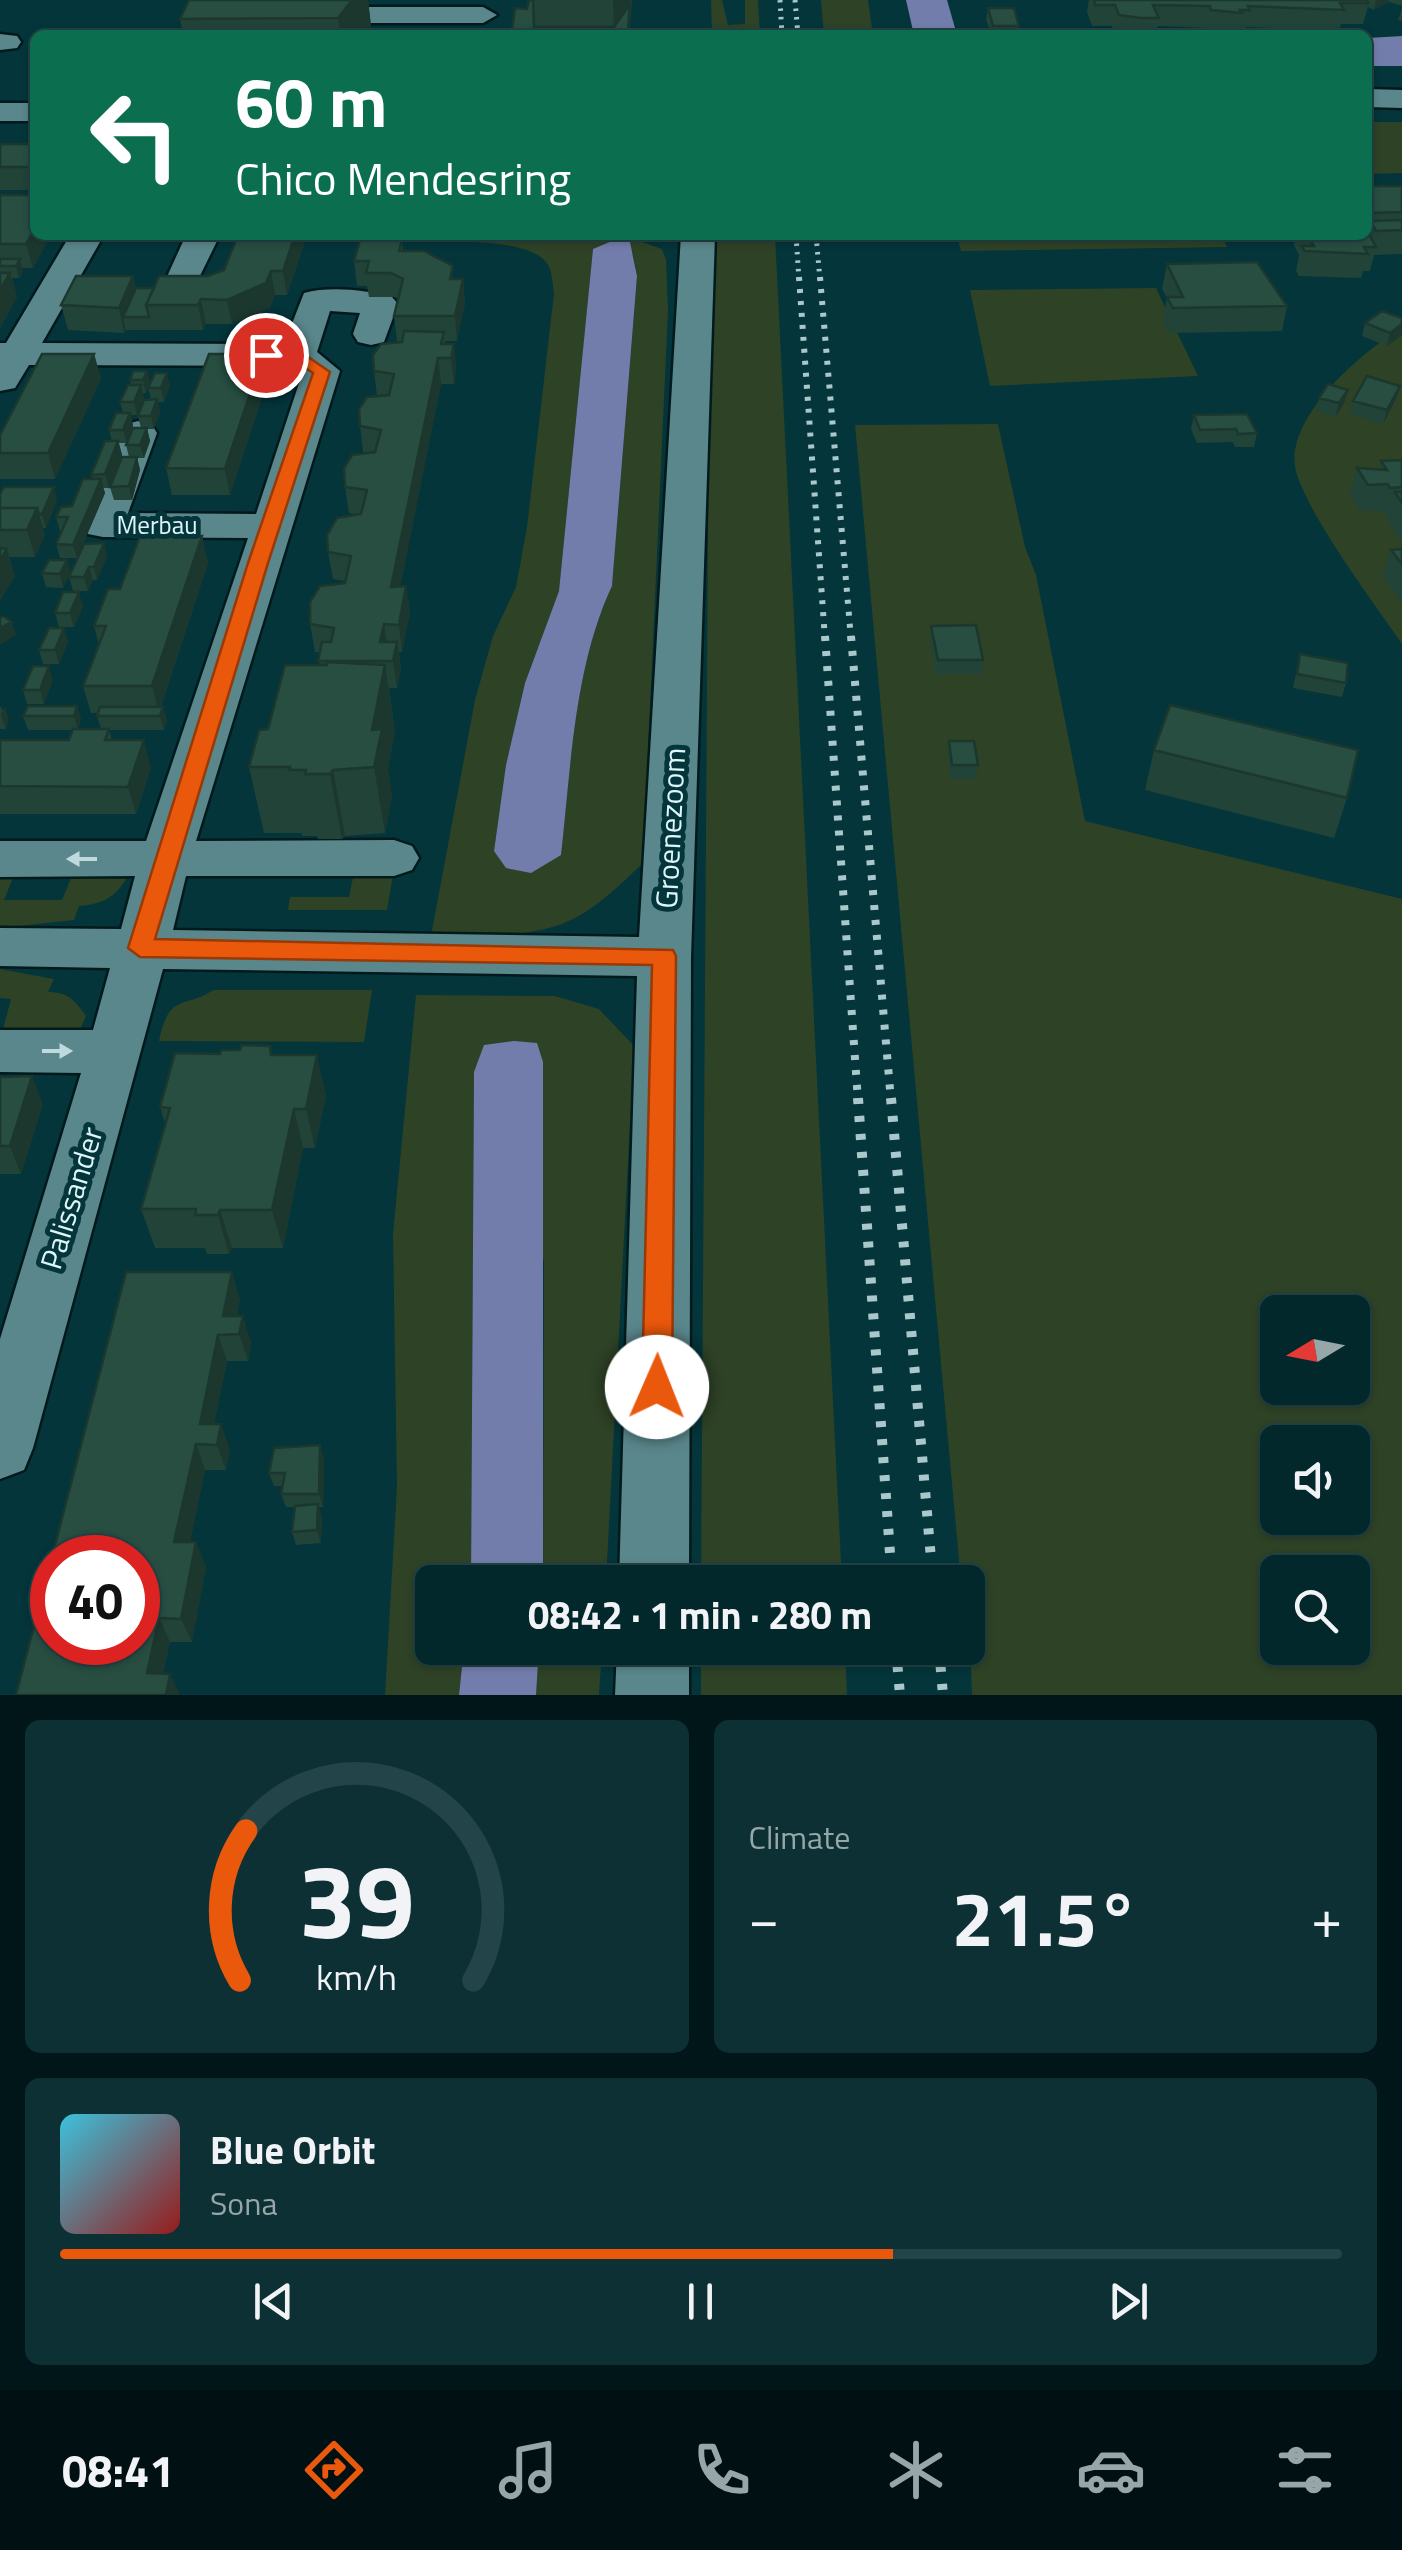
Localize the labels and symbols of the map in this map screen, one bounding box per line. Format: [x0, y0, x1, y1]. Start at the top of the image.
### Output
pin [224, 313, 309, 398]
street label: Merbau [116, 506, 198, 544]
street label: Groenezoom [643, 746, 697, 910]
one-way arrow [66, 851, 98, 867]
one-way arrow [42, 1043, 74, 1059]
street label: Palissander [28, 1121, 114, 1275]
north arrow [1260, 1295, 1370, 1405]
position arrow [605, 1335, 709, 1439]
speed limit sign: 40 [30, 1535, 160, 1665]

